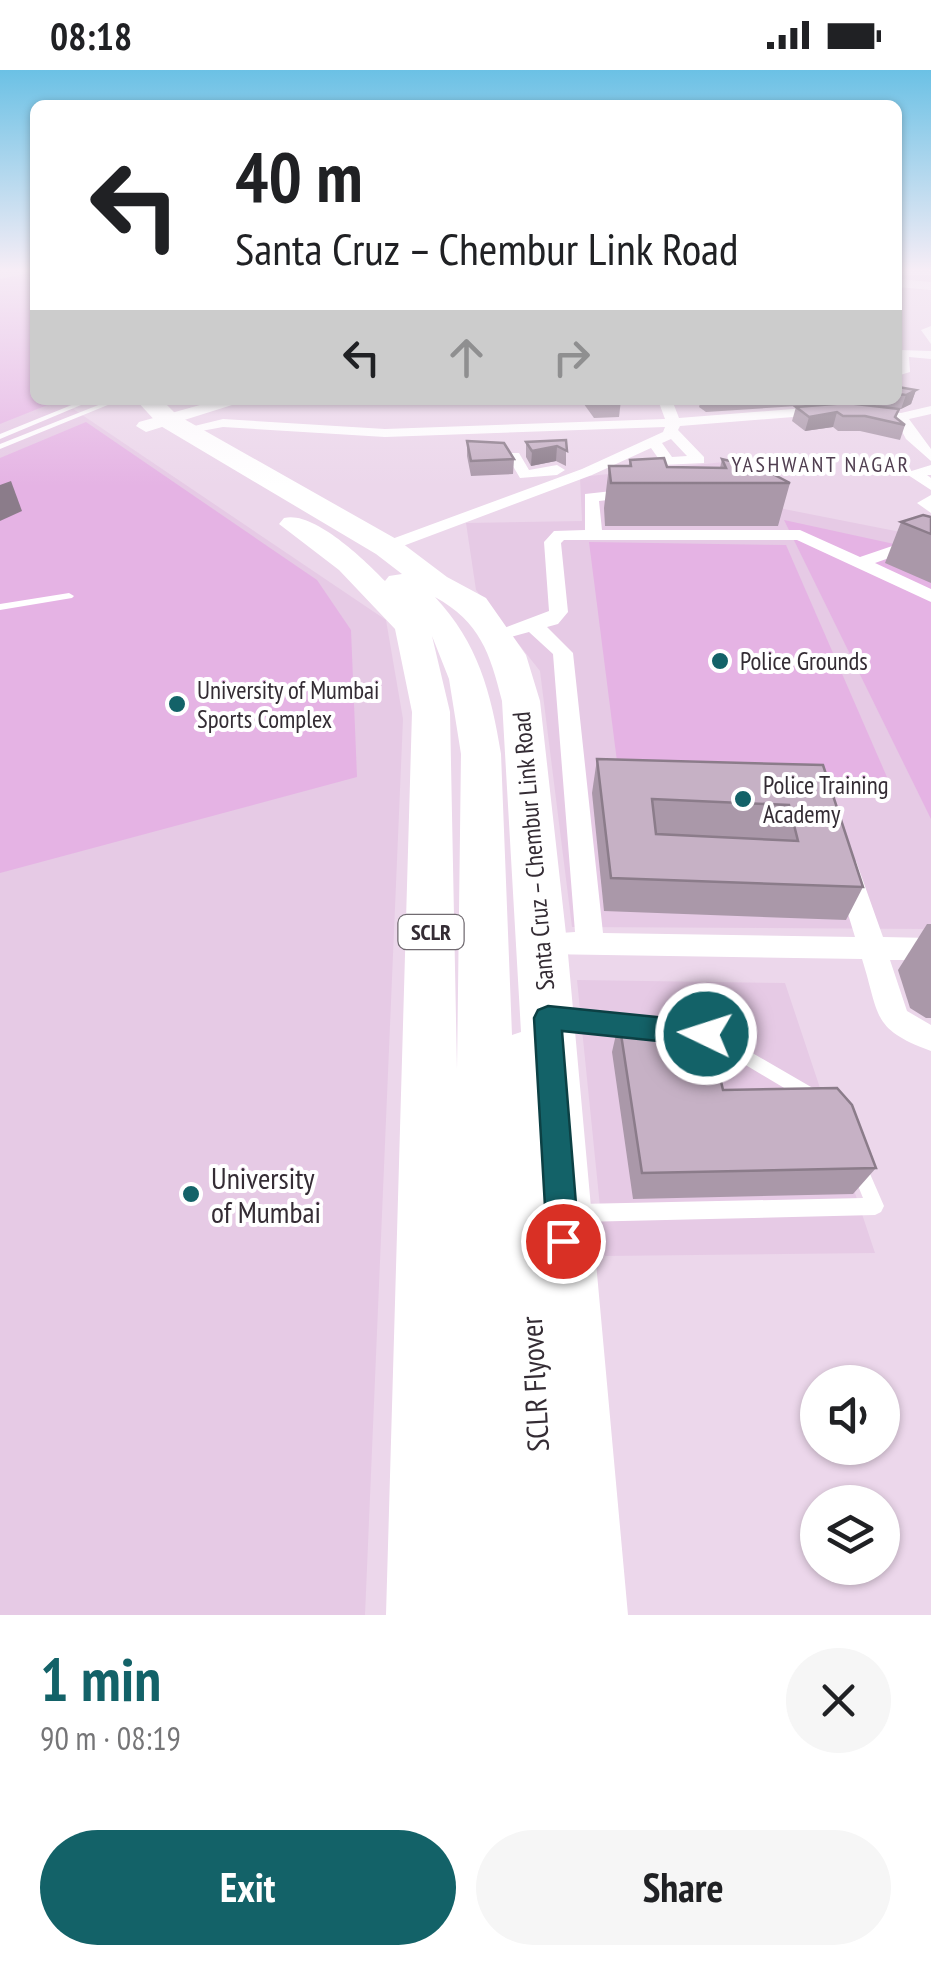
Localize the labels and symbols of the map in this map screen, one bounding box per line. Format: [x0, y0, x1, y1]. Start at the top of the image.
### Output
district label: YASHWANT NAGAR [731, 450, 911, 478]
place label: Police Grounds [740, 645, 868, 677]
marker: Police Grounds [709, 650, 731, 672]
place label: University of Mumbai Sports Complex [197, 674, 379, 735]
marker: University of Mumbai Sports Complex [166, 693, 188, 715]
street label: Santa Cruz – Chembur Link Road [505, 710, 561, 992]
place label: Police Training Academy [763, 769, 889, 830]
marker: Police Training Academy [732, 788, 754, 810]
road number: SCLR [398, 915, 464, 949]
position arrow [654, 982, 758, 1086]
place label: University of Mumbai [211, 1158, 321, 1231]
marker: University of Mumbai [180, 1183, 202, 1205]
pin [521, 1199, 606, 1284]
street label: SCLR Flyover [511, 1315, 557, 1453]

